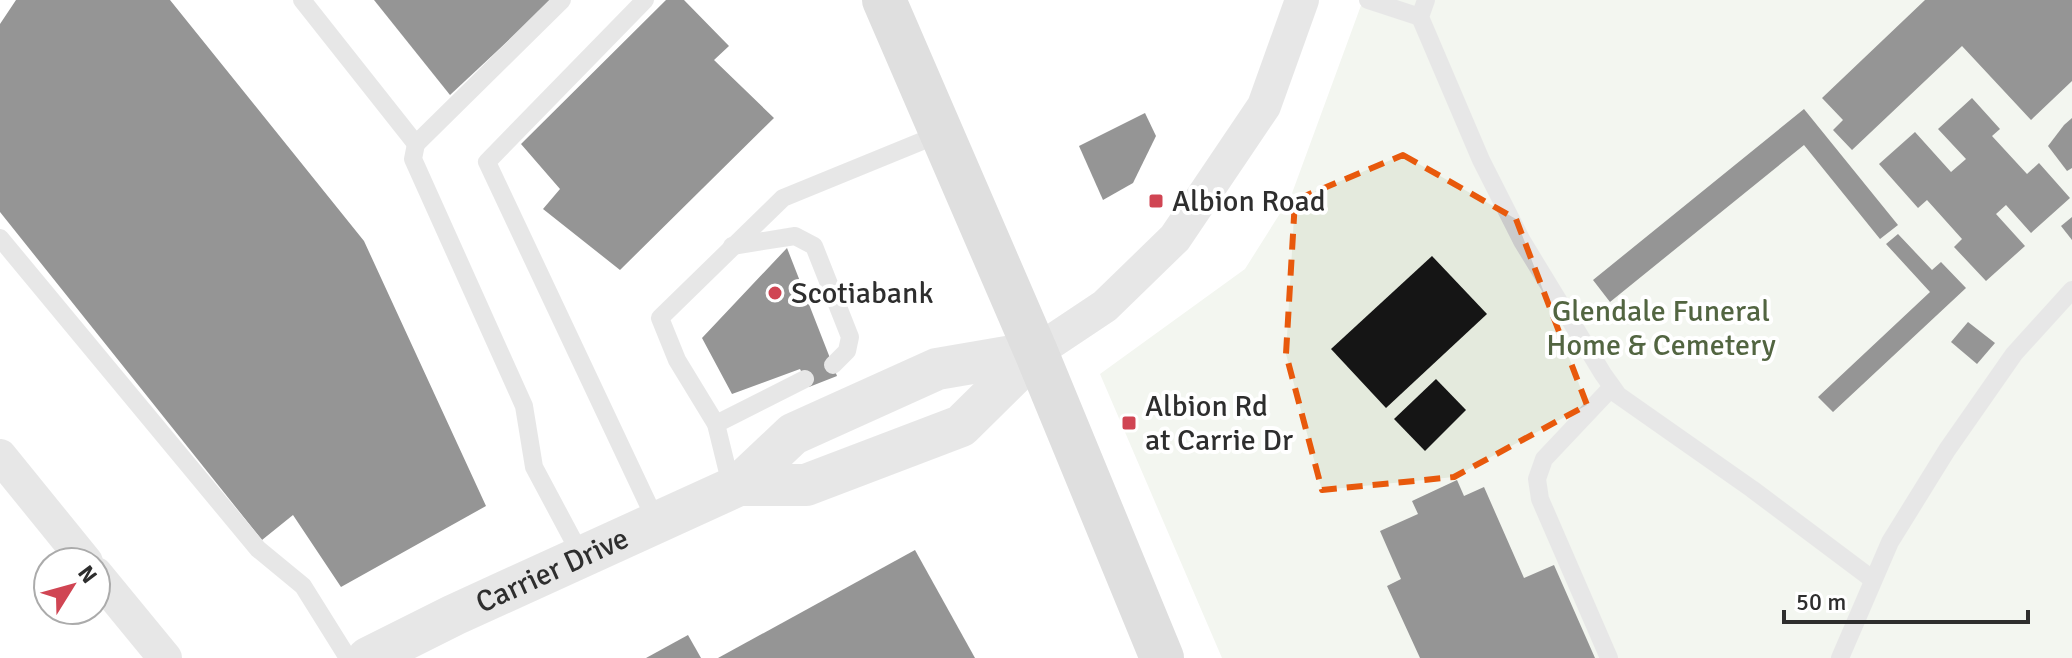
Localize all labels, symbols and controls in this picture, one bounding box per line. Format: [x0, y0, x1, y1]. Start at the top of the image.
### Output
place label: Albion Road [1172, 183, 1326, 220]
marker: Albion Road [1147, 192, 1165, 210]
place label: Scotiabank [791, 275, 933, 312]
marker: Scotiabank [766, 284, 784, 302]
park label: Glendale Funeral Home & Cemetery [1546, 293, 1776, 364]
place label: Albion Rd at Carrie Dr [1145, 388, 1293, 459]
marker: Albion Rd at Carrie Dr [1120, 414, 1138, 432]
street label: Carrier Drive [470, 520, 634, 621]
north arrow [32, 546, 112, 626]
text: N [72, 560, 103, 589]
scale bar [1784, 574, 2028, 624]
text: 50 m [1796, 587, 1846, 617]

